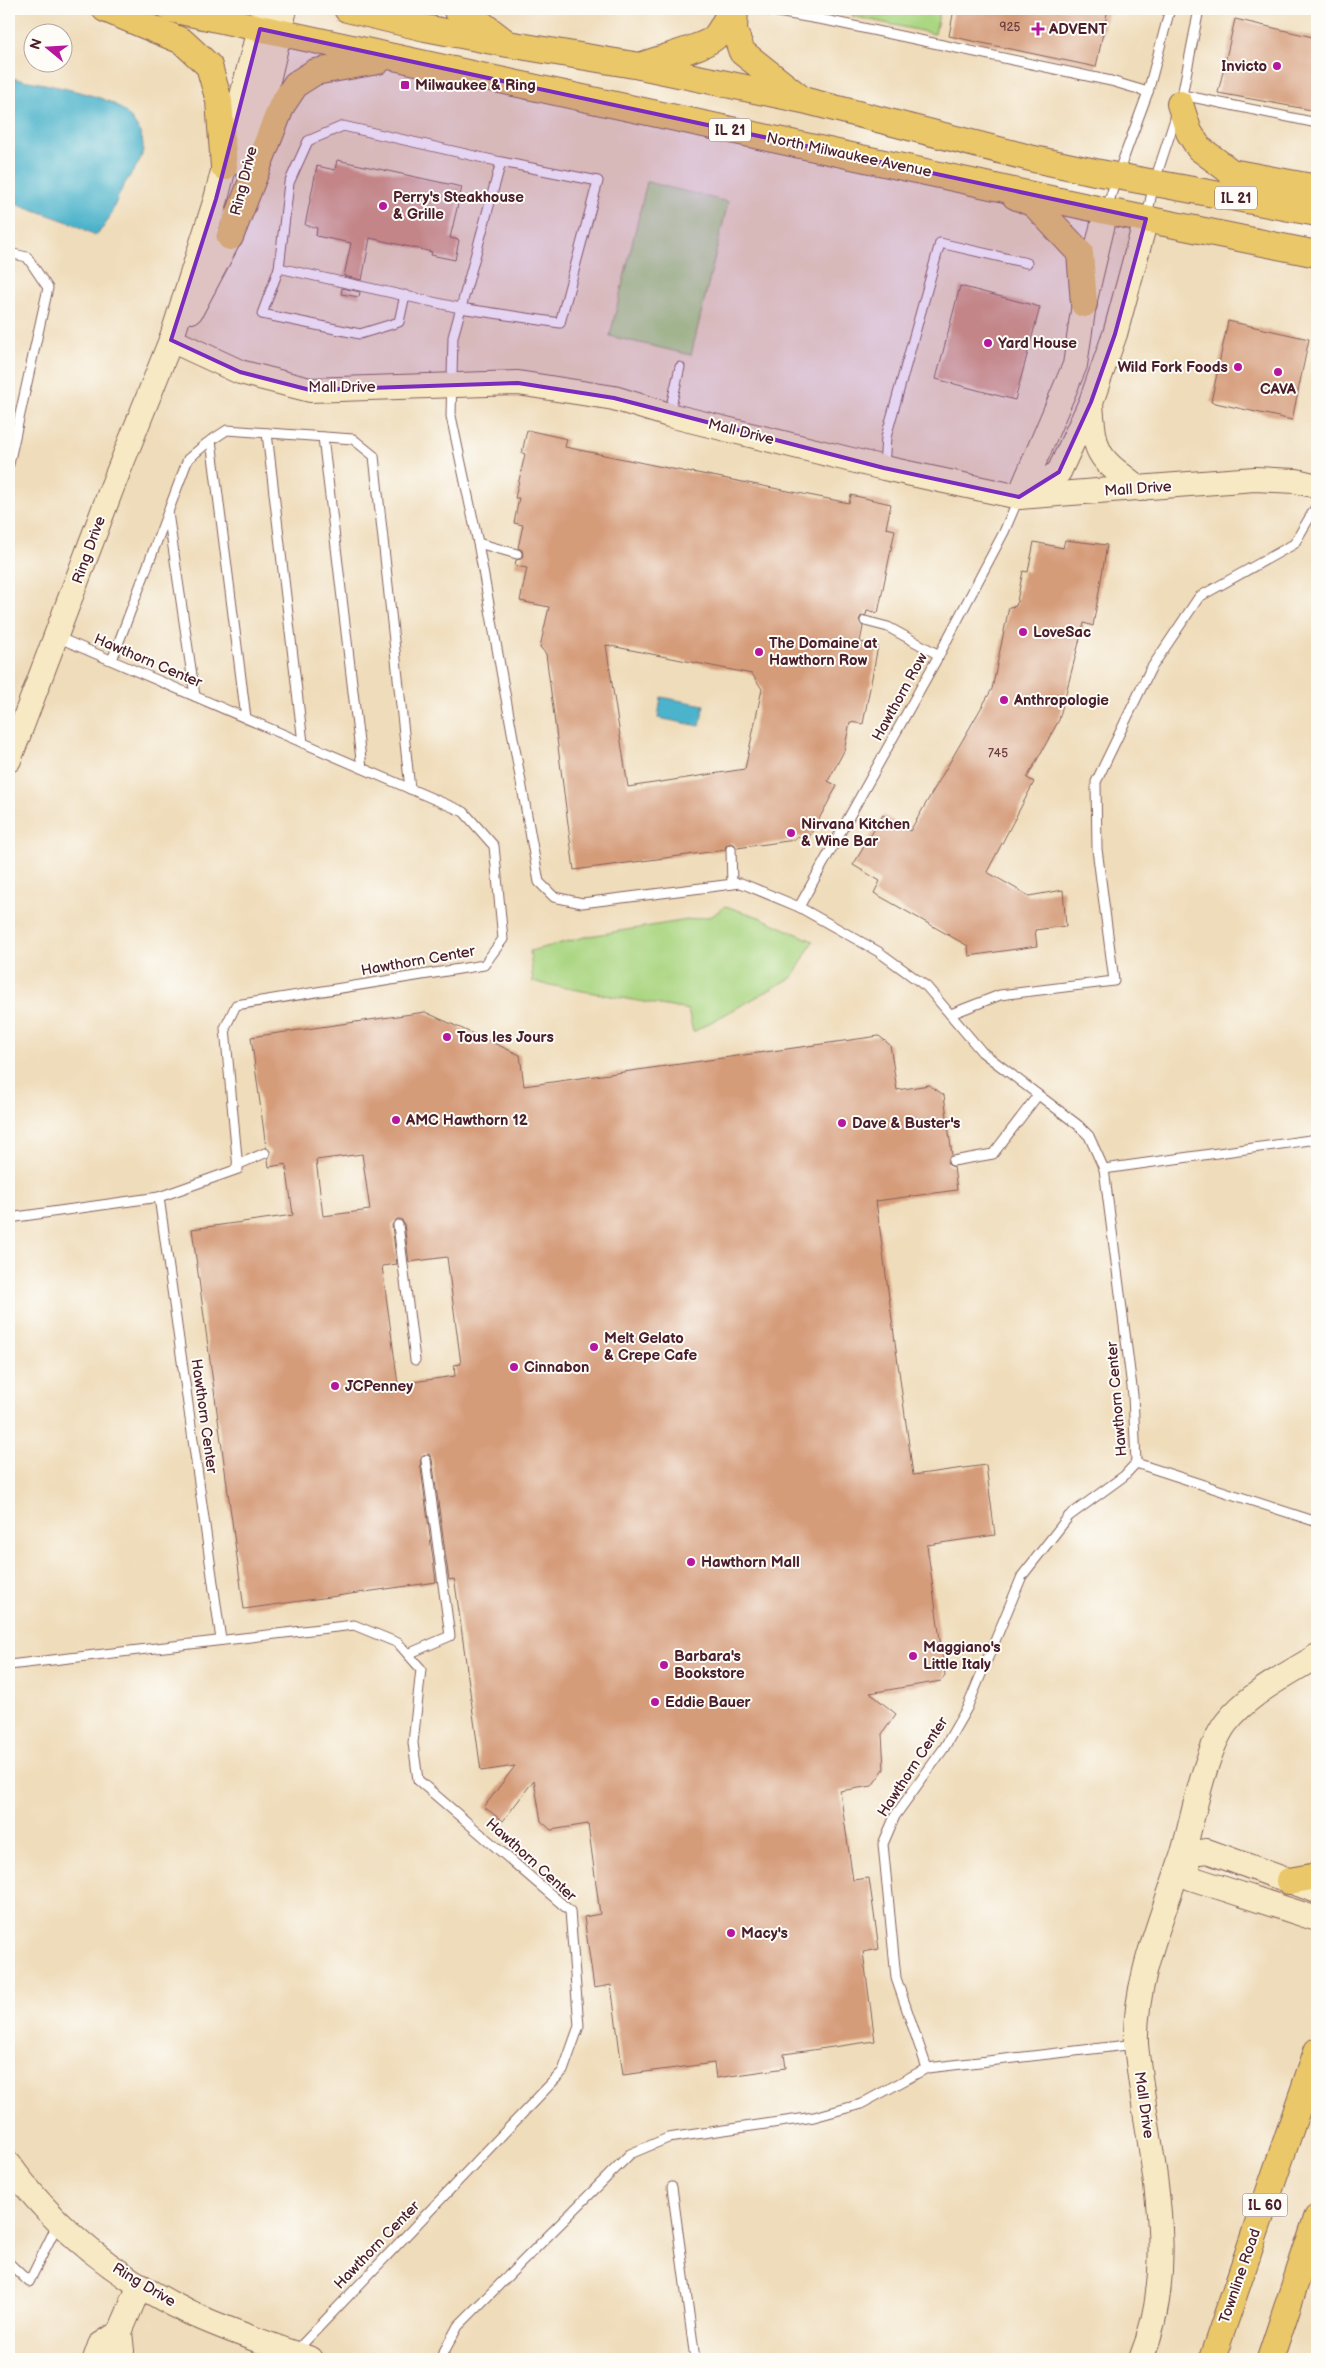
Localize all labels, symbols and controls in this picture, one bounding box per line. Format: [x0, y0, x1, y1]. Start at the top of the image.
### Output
house number: 925 [1000, 20, 1021, 35]
place label: ADVENT [1048, 20, 1107, 39]
north arrow [22, 22, 72, 72]
marker: ADVENT [1031, 22, 1045, 36]
text: N [26, 37, 46, 52]
place label: Invicto [1221, 57, 1267, 76]
marker: Invicto [1271, 60, 1283, 72]
place label: Milwaukee & Ring [415, 76, 536, 95]
marker: Milwaukee & Ring [399, 79, 411, 91]
road number: IL 21 [709, 118, 751, 142]
street label: North Milwaukee Avenue [765, 128, 933, 182]
street label: Ring Drive [226, 144, 262, 218]
road number: IL 21 [1215, 187, 1257, 210]
place label: Perry's Steakhouse & Grille [393, 188, 524, 224]
marker: Perry's Steakhouse & Grille [377, 200, 389, 212]
place label: Yard House [998, 334, 1077, 353]
marker: Yard House [982, 337, 994, 349]
place label: Wild Fork Foods [1117, 358, 1228, 377]
marker: Wild Fork Foods [1232, 361, 1244, 373]
marker: CAVA [1272, 366, 1284, 378]
street label: Mall Drive [308, 378, 376, 397]
place label: CAVA [1260, 380, 1297, 399]
street label: Mall Drive [706, 415, 776, 449]
street label: Mall Drive [1104, 477, 1172, 501]
street label: Ring Drive [68, 513, 110, 586]
place label: LoveSac [1033, 623, 1091, 642]
marker: LoveSac [1017, 626, 1029, 638]
street label: Hawthorn Center [91, 630, 205, 693]
place label: The Domaine at Hawthorn Row [769, 634, 877, 670]
marker: The Domaine at Hawthorn Row [753, 646, 765, 658]
street label: Hawthorn Row [868, 649, 932, 745]
place label: Anthropologie [1013, 691, 1109, 710]
marker: Anthropologie [998, 694, 1010, 706]
house number: 745 [988, 746, 1008, 761]
place label: Nirvana Kitchen & Wine Bar [801, 815, 910, 851]
marker: Nirvana Kitchen & Wine Bar [785, 827, 797, 839]
street label: Hawthorn Center [360, 942, 477, 980]
place label: Tous les Jours [457, 1028, 554, 1047]
marker: Tous les Jours [441, 1031, 453, 1043]
place label: AMC Hawthorn 12 [405, 1111, 528, 1130]
marker: AMC Hawthorn 12 [390, 1114, 402, 1126]
place label: Dave & Buster's [852, 1114, 960, 1133]
marker: Dave & Buster's [836, 1117, 848, 1129]
place label: Melt Gelato & Crepe Cafe [604, 1329, 698, 1365]
street label: Hawthorn Center [1102, 1340, 1131, 1457]
marker: Melt Gelato & Crepe Cafe [588, 1341, 600, 1353]
street label: Hawthorn Center [187, 1358, 222, 1475]
place label: Cinnabon [524, 1358, 589, 1377]
marker: Cinnabon [508, 1361, 520, 1373]
place label: JCPenney [345, 1377, 413, 1396]
marker: JCPenney [329, 1380, 341, 1392]
place label: Hawthorn Mall [701, 1553, 800, 1572]
marker: Hawthorn Mall [685, 1556, 697, 1568]
place label: Maggiano's Little Italy [923, 1638, 1001, 1674]
place label: Barbara's Bookstore [674, 1647, 745, 1683]
marker: Maggiano's Little Italy [907, 1650, 919, 1662]
marker: Barbara's Bookstore [658, 1659, 670, 1671]
place label: Eddie Bauer [665, 1693, 752, 1712]
marker: Eddie Bauer [649, 1696, 661, 1708]
street label: Hawthorn Center [874, 1713, 953, 1821]
street label: Hawthorn Center [482, 1814, 581, 1906]
place label: Macy's [741, 1924, 788, 1943]
marker: Macy's [725, 1927, 737, 1939]
street label: Mall Drive [1130, 2070, 1158, 2140]
road number: IL 60 [1242, 2194, 1288, 2216]
street label: Hawthorn Center [330, 2196, 424, 2293]
street label: Townline Road [1215, 2226, 1265, 2326]
street label: Ring Drive [109, 2259, 179, 2311]

